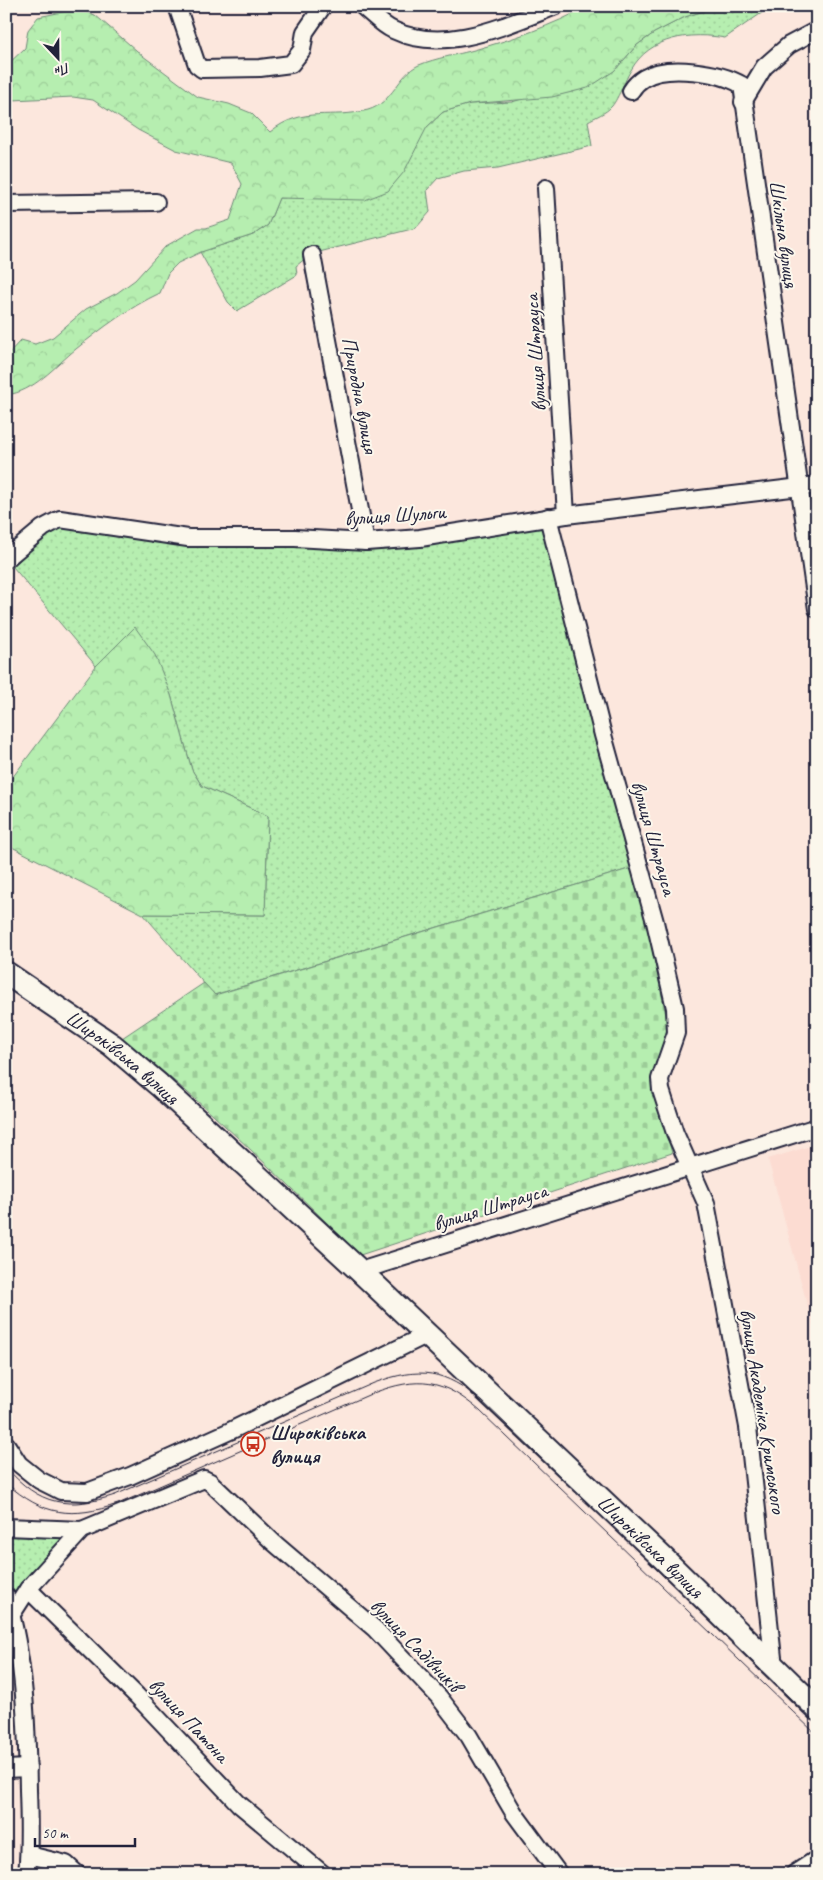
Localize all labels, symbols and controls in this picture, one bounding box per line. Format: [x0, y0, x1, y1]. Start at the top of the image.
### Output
north arrow [32, 32, 82, 82]
text: Пн [52, 59, 73, 81]
street label: Шкільна вулиця [764, 179, 805, 291]
street label: вулиця Штрауса [518, 291, 552, 413]
street label: Природна вулиця [336, 335, 384, 457]
street label: вулиця Шульги [344, 498, 448, 532]
street label: вулиця Штрауса [625, 778, 683, 901]
street label: Широківська вулиця [61, 1004, 186, 1111]
street label: вулиця Штрауса [430, 1177, 552, 1237]
street label: вулиця Академіка Кримського [734, 1307, 792, 1517]
place label: Широківська вулиця [270, 1419, 366, 1469]
bus stop icon: Широківська вулиця [240, 1431, 266, 1457]
street label: Широківська вулиця [592, 1489, 710, 1605]
street label: вулиця Садівників [365, 1593, 470, 1701]
street label: вулиця Патона [143, 1672, 236, 1770]
scale bar [35, 1815, 135, 1847]
text: 50 m [42, 1824, 69, 1843]

